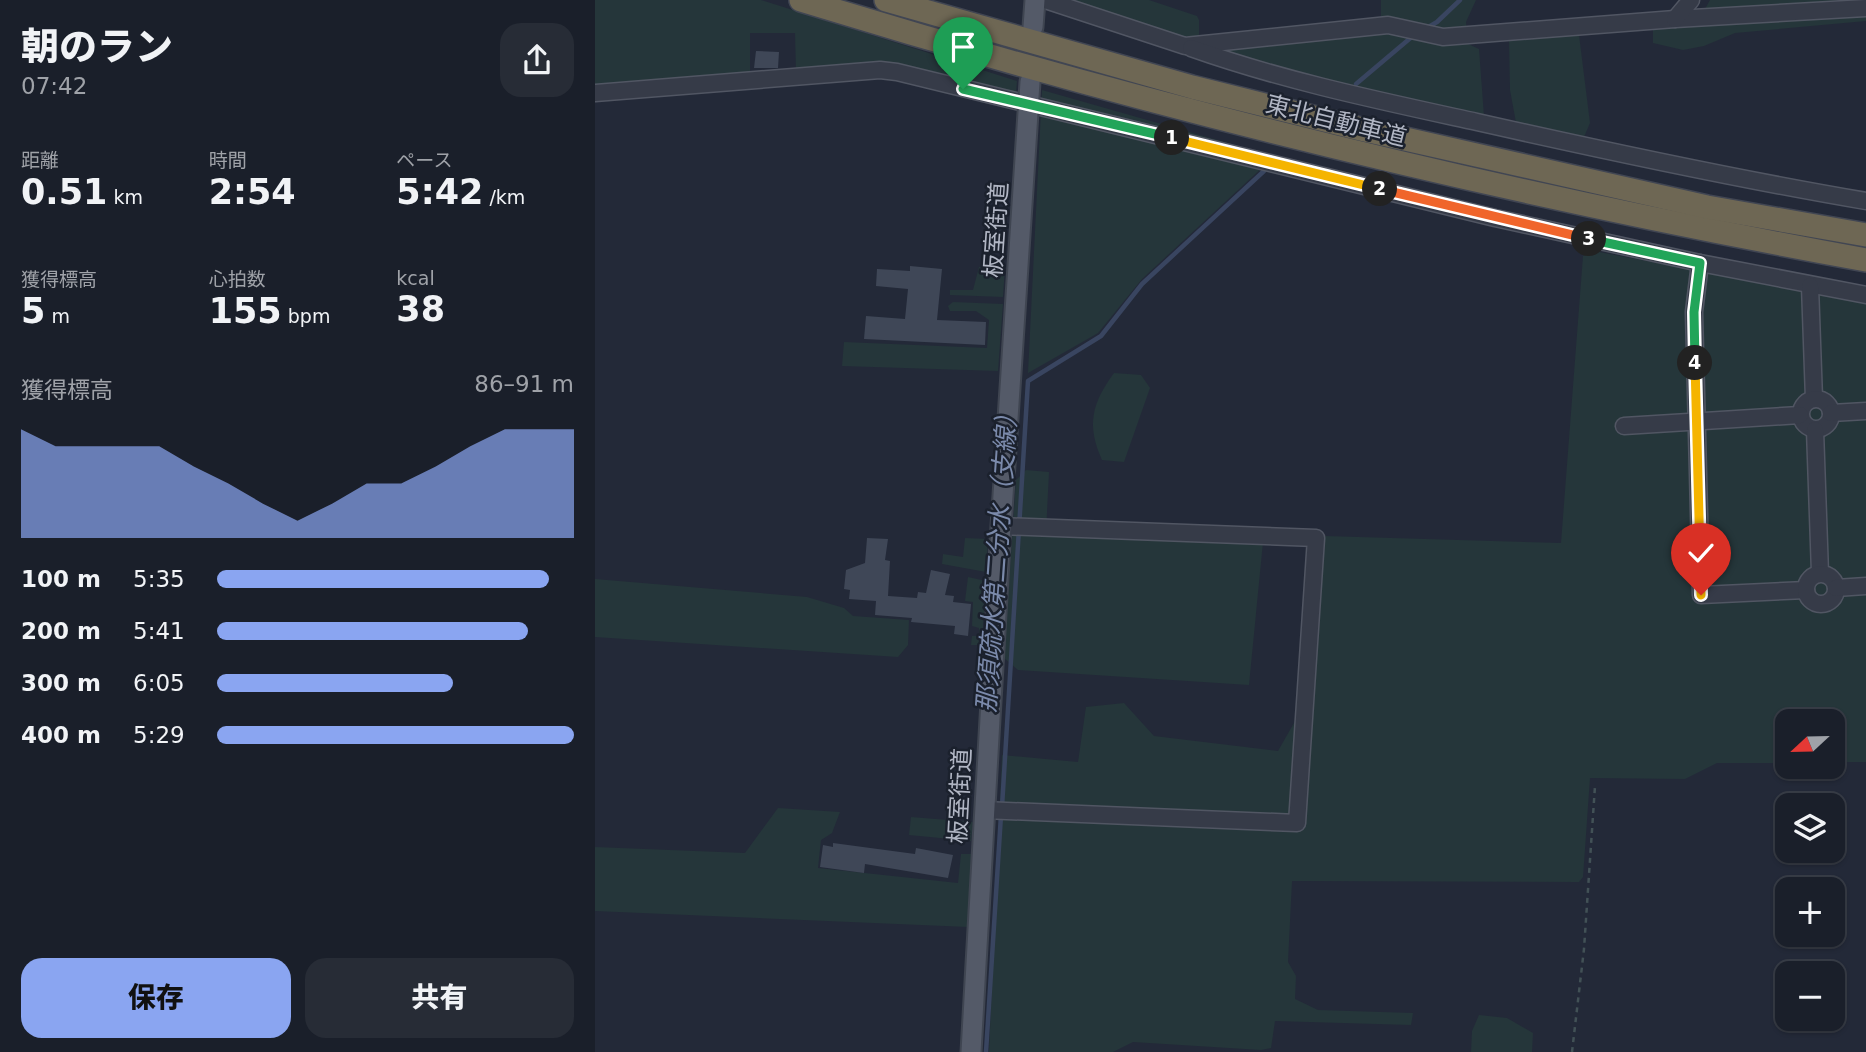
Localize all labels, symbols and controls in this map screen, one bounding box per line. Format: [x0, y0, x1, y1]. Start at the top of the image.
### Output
pin [933, 17, 993, 89]
button: share [500, 23, 574, 97]
text: 朝のラン [21, 25, 173, 69]
icon: arrive [944, 28, 982, 66]
text: 07:42 [21, 73, 87, 99]
street label: 東北自動車道 [1263, 90, 1409, 152]
pin: 1 [1155, 120, 1189, 156]
text: 1 [1165, 126, 1178, 148]
text: 距離 [21, 149, 59, 171]
text: 時間 [209, 149, 247, 171]
text: ペース [396, 149, 452, 171]
text: 0.51 [21, 172, 107, 212]
text: 2:54 [209, 172, 296, 212]
text: 5:42 [396, 172, 483, 212]
pin: 2 [1363, 172, 1397, 206]
text: 2 [1373, 177, 1386, 199]
street label: 板室街道 [979, 181, 1013, 279]
text: km [107, 186, 143, 208]
text: /km [483, 186, 525, 208]
pin: 3 [1571, 222, 1607, 256]
text: 3 [1582, 227, 1595, 249]
text: kcal [396, 267, 435, 289]
text: 獲得標高 [21, 268, 97, 290]
text: 心拍数 [209, 268, 266, 290]
text: 38 [396, 289, 445, 329]
text: 5 [21, 291, 45, 331]
text: 155 [209, 291, 282, 331]
text: m [45, 305, 70, 327]
text: bpm [282, 305, 330, 327]
pin: 4 [1677, 346, 1713, 380]
text: 4 [1688, 351, 1701, 373]
text: 86–91 m [474, 371, 574, 397]
text: 獲得標高 [21, 377, 113, 403]
water label: 那須疏水第二分水（支線） [971, 400, 1023, 714]
pin [1671, 523, 1731, 595]
icon: check [1682, 534, 1720, 572]
text: 100 m [21, 566, 101, 592]
text: 5:35 [133, 566, 185, 592]
text: 200 m [21, 618, 101, 644]
text: 5:41 [133, 618, 185, 644]
text: 300 m [21, 670, 101, 696]
text: 6:05 [133, 670, 185, 696]
north arrow [1775, 709, 1845, 779]
map controls [1775, 709, 1845, 1031]
text: 400 m [21, 722, 101, 748]
text: 5:29 [133, 722, 185, 748]
street label: 板室街道 [944, 747, 976, 845]
button: layers [1775, 793, 1845, 863]
button: + [1775, 877, 1845, 947]
button: 保存 [21, 958, 291, 1038]
button: 共有 [305, 958, 574, 1038]
button: − [1775, 961, 1845, 1031]

